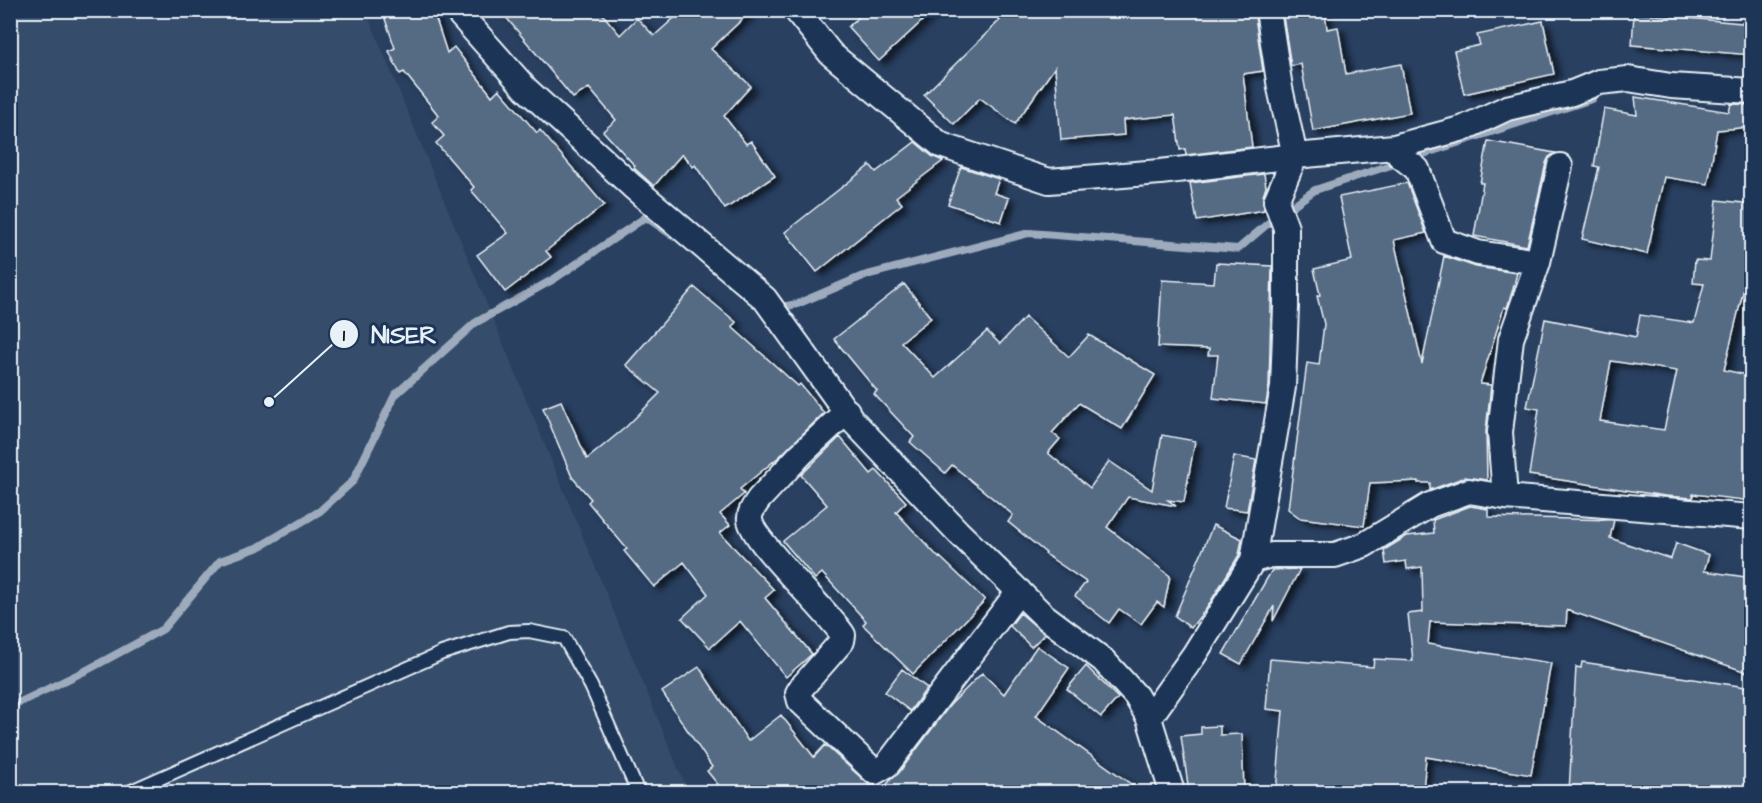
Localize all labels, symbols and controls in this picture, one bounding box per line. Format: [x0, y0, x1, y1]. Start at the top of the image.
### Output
callout: NISER [329, 313, 449, 355]
text: NISER [371, 319, 437, 353]
text: 1 [343, 323, 346, 348]

